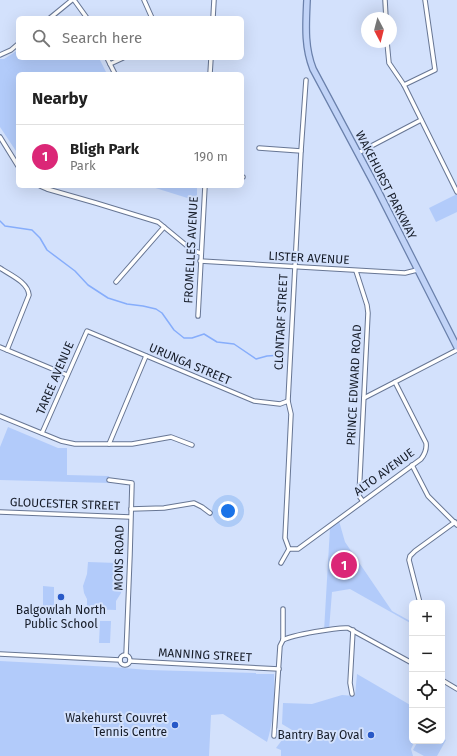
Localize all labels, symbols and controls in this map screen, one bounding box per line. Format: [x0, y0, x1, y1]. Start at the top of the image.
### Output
north arrow [361, 12, 397, 48]
search box [16, 16, 244, 60]
icon: search [30, 27, 52, 49]
text: Search here [62, 29, 142, 47]
text: Nearby [32, 88, 87, 109]
street label: WAKEHURST PARKWAY [353, 129, 420, 242]
text: Bligh Park [70, 140, 139, 158]
text: 1 [42, 149, 48, 164]
text: 190 m [194, 149, 228, 164]
text: Park [70, 158, 96, 173]
street label: FROMELLES AVENUE [181, 196, 201, 304]
street label: LISTER AVENUE [268, 249, 350, 267]
street label: CLONTARF STREET [271, 273, 291, 370]
street label: PRINCE EDWARD ROAD [344, 324, 364, 446]
street label: TAREE AVENUE [33, 339, 77, 417]
street label: URUNGA STREET [147, 340, 234, 388]
street label: ALTO AVENUE [351, 445, 417, 499]
street label: GLOUCESTER STREET [10, 495, 121, 513]
your location [218, 501, 238, 521]
street label: MONS ROAD [111, 525, 127, 591]
pin: 1 [331, 550, 357, 580]
marker: Balgowlah North Public School [56, 592, 66, 602]
map controls [409, 600, 445, 744]
button: + [409, 600, 445, 636]
place label: Balgowlah North Public School [16, 603, 106, 631]
button: − [409, 636, 445, 672]
street label: MANNING STREET [158, 646, 253, 664]
button: locate [409, 672, 445, 708]
button: layers [409, 708, 445, 744]
place label: Wakehurst Couvret Tennis Centre [65, 711, 168, 739]
marker: Wakehurst Couvret Tennis Centre [170, 720, 180, 730]
place label: Bantry Bay Oval [277, 728, 363, 742]
marker: Bantry Bay Oval [366, 730, 376, 740]

